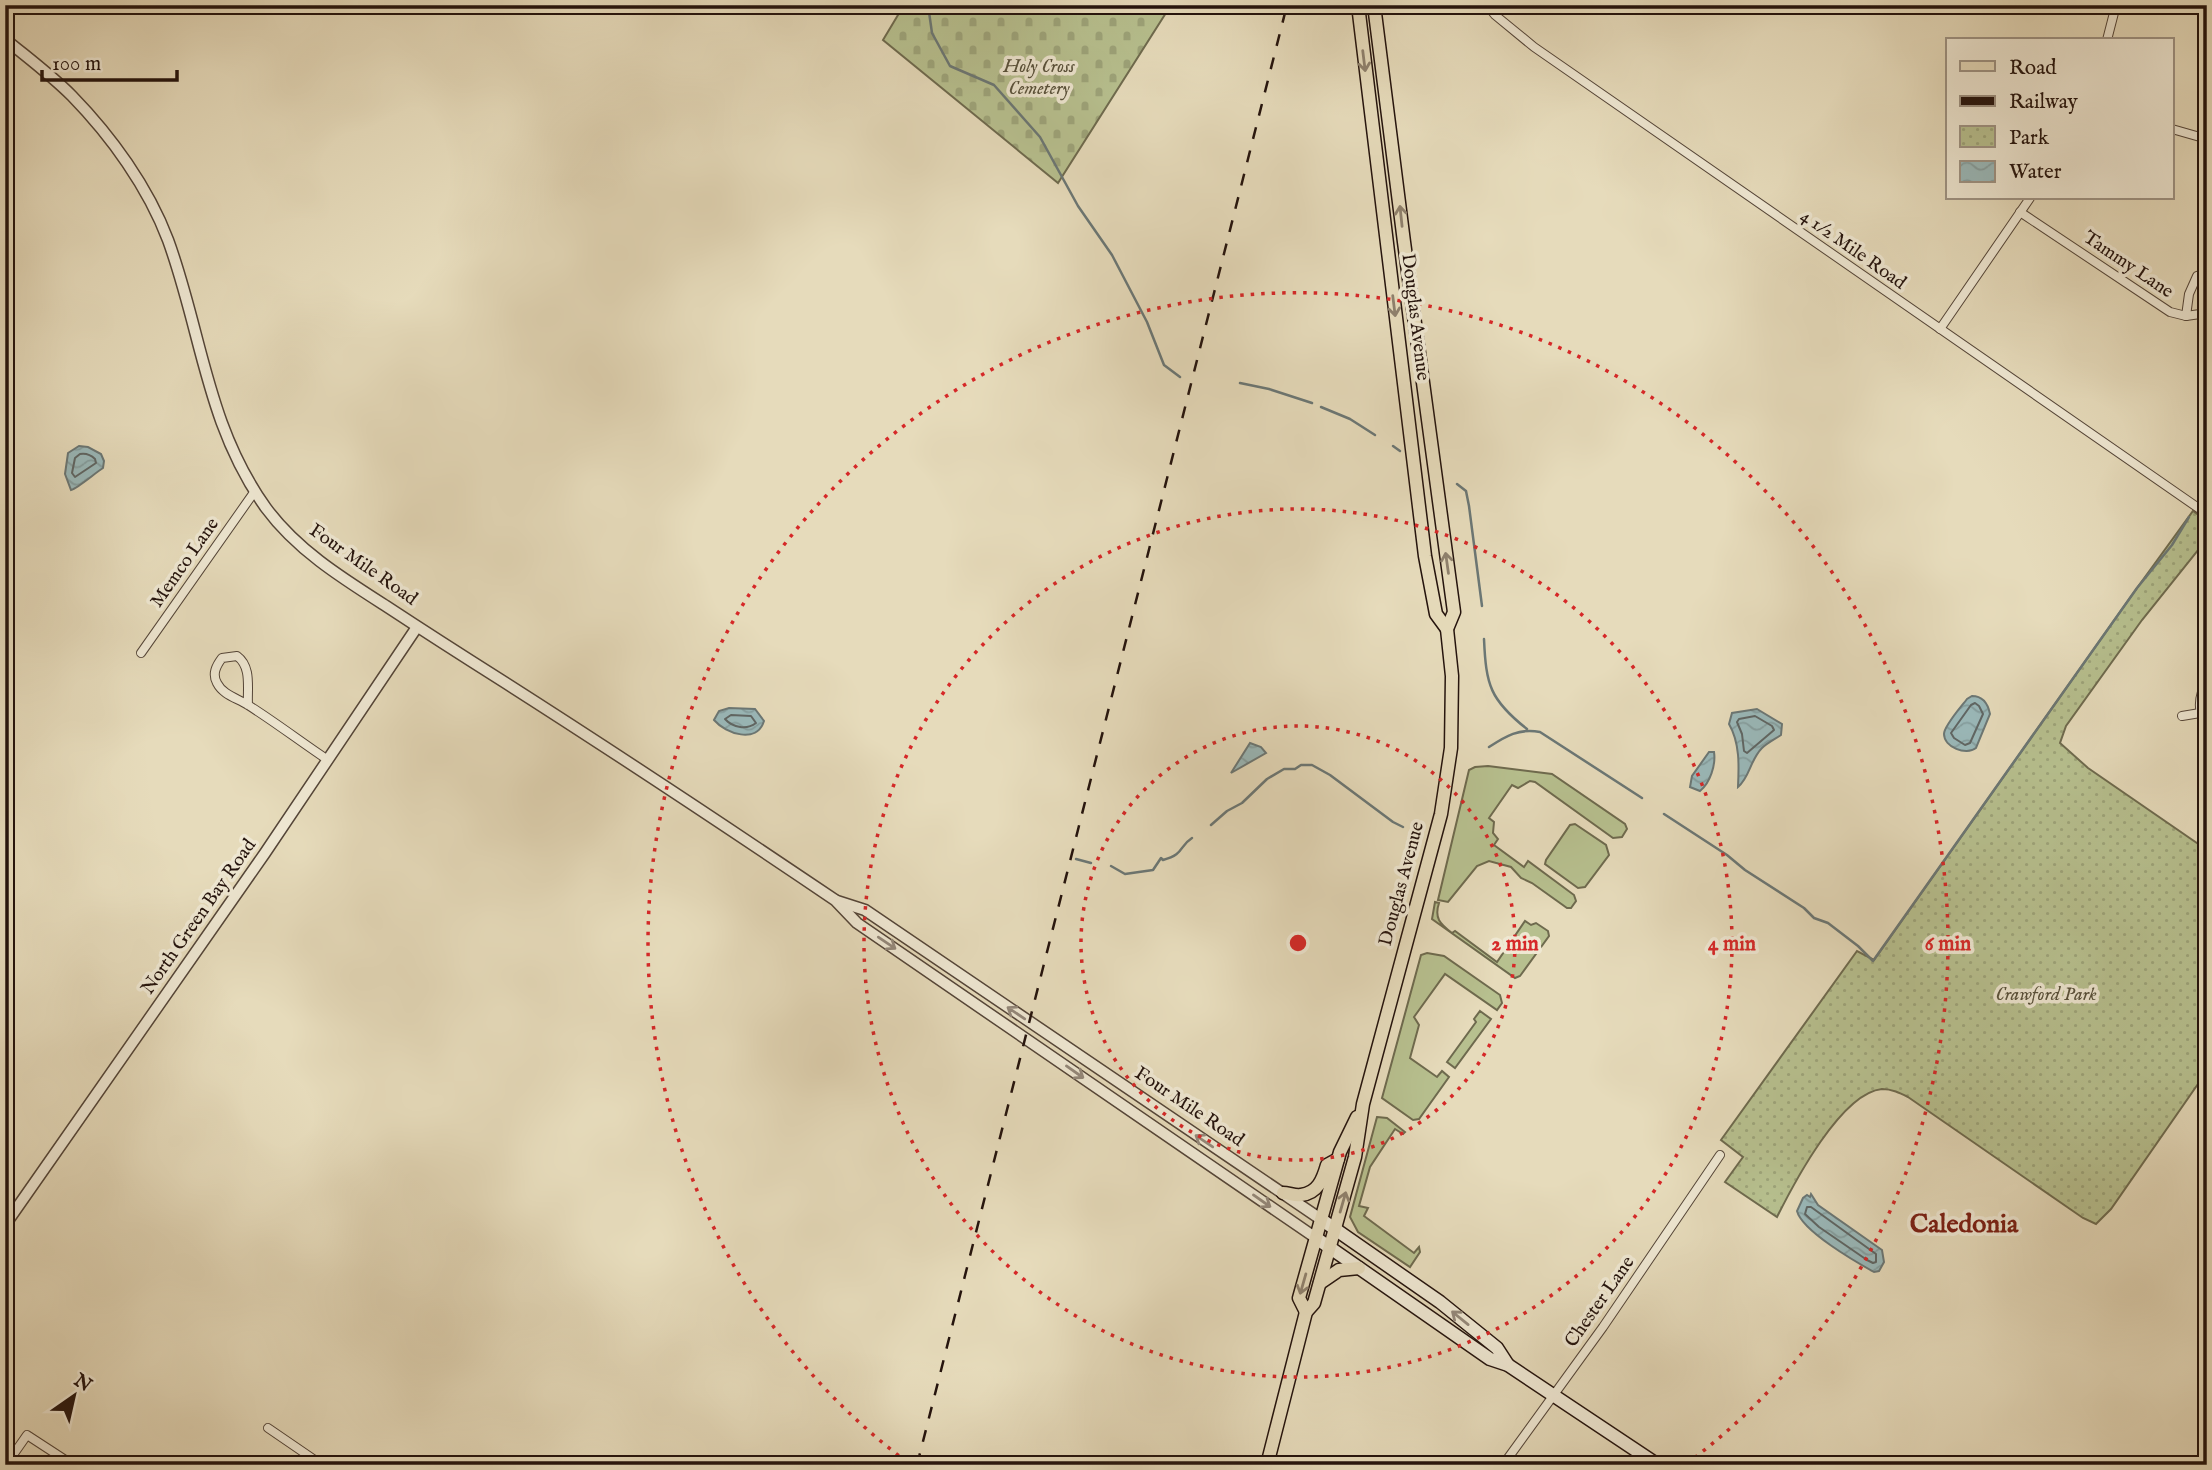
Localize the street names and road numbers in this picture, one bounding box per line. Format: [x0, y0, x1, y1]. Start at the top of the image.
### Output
street label: 4 1/2 Mile Road [1795, 205, 1911, 296]
street label: Tammy Lane [2078, 226, 2178, 304]
street label: Douglas Avenue [1395, 252, 1435, 382]
street label: Memco Lane [145, 513, 225, 613]
street label: Four Mile Road [304, 519, 423, 612]
street label: Douglas Avenue [1374, 819, 1430, 949]
street label: North Green Bay Road [136, 834, 262, 1000]
street label: Four Mile Road [1130, 1062, 1249, 1153]
street label: Chester Lane [1560, 1251, 1640, 1352]

